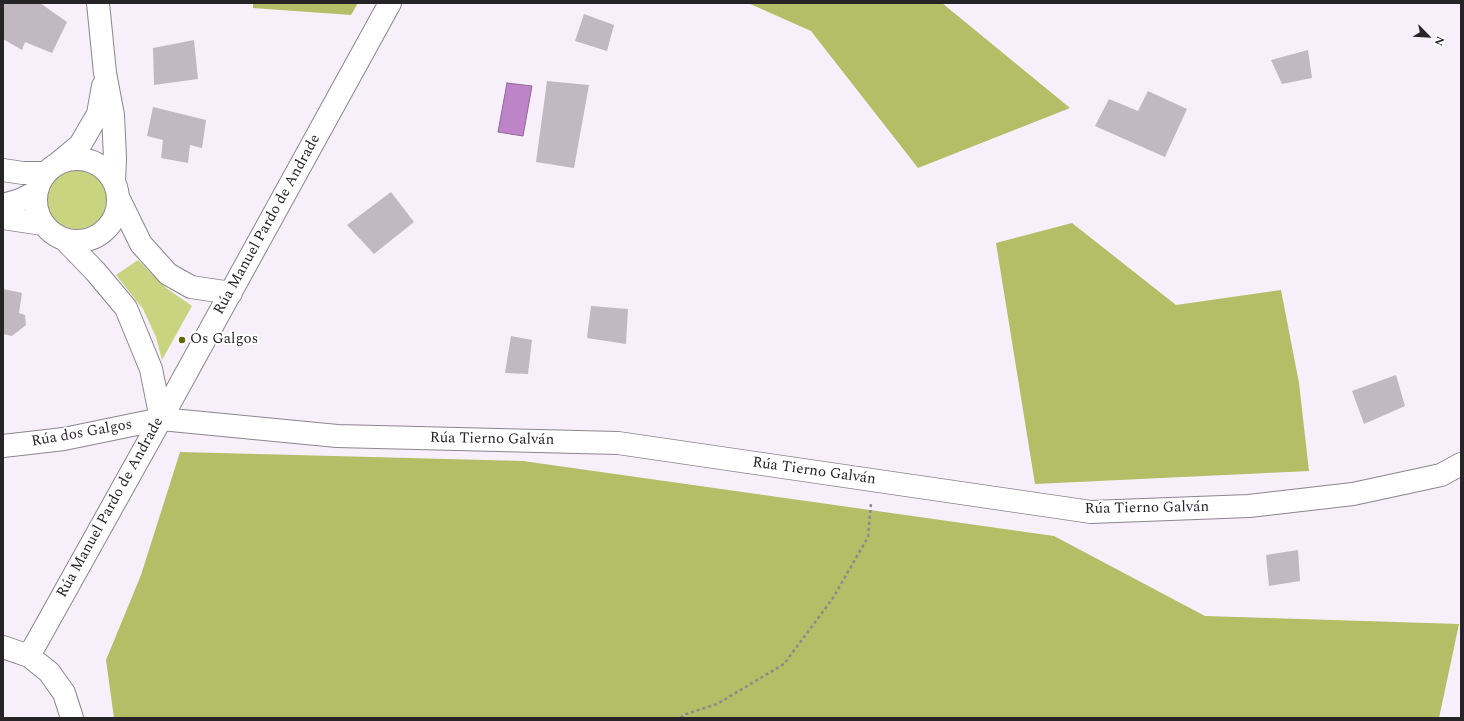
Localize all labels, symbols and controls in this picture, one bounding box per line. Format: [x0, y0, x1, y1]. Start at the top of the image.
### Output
north arrow [1408, 16, 1448, 56]
text: N [1430, 34, 1449, 49]
street label: Rúa Manuel Pardo de Andrade [211, 132, 325, 318]
place label: Os Galgos [190, 331, 258, 349]
marker: Os Galgos [177, 335, 187, 345]
street label: Rúa Manuel Pardo de Andrade [54, 415, 168, 601]
street label: Rúa dos Galgos [30, 416, 134, 452]
street label: Rúa Tierno Galván [430, 430, 554, 450]
street label: Rúa Tierno Galván [751, 454, 877, 490]
street label: Rúa Tierno Galván [1085, 499, 1209, 519]

